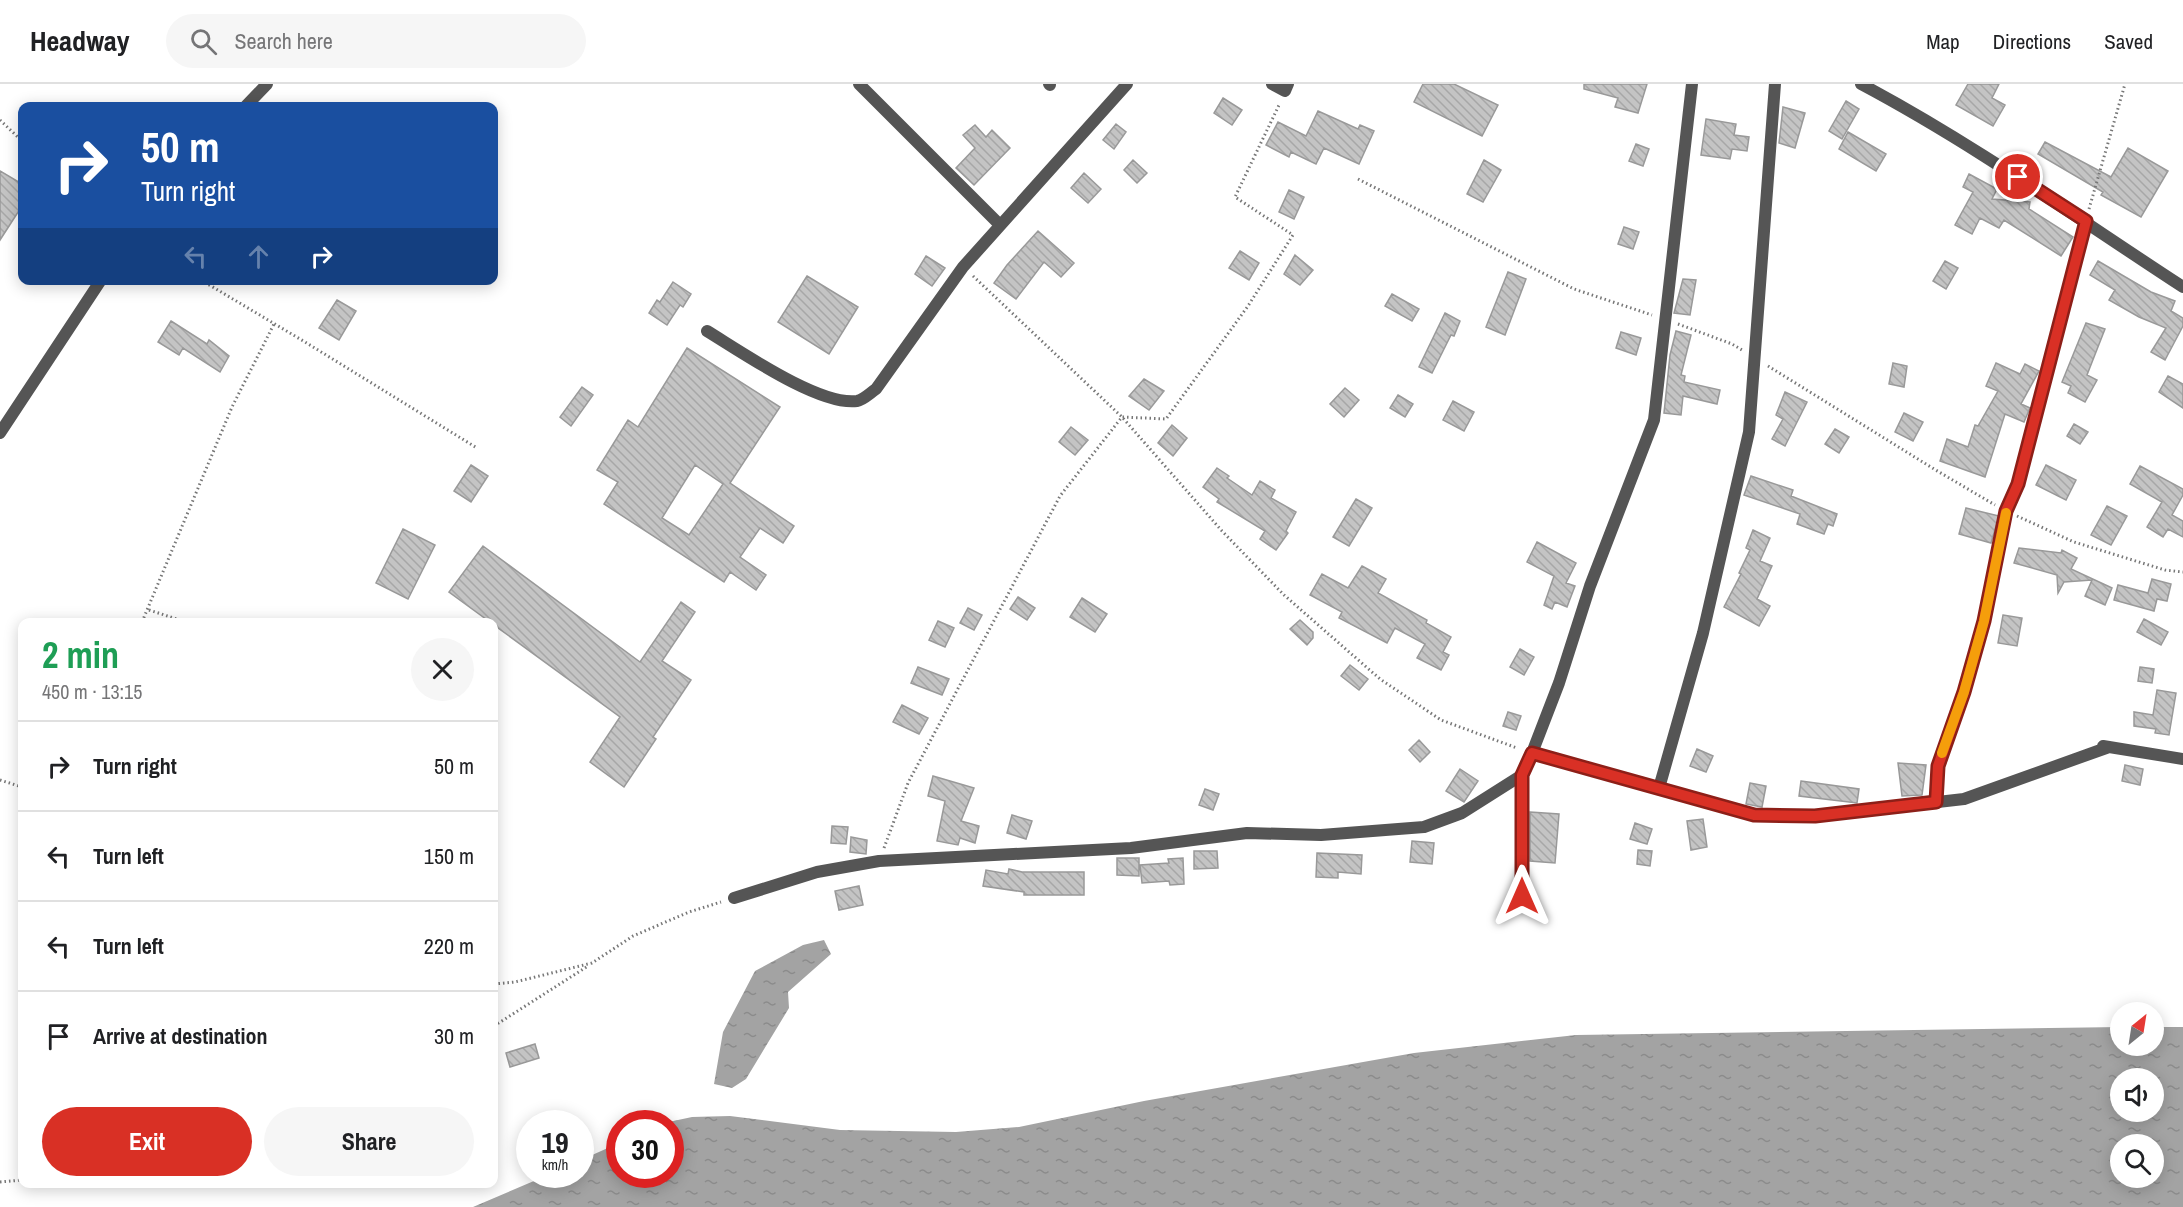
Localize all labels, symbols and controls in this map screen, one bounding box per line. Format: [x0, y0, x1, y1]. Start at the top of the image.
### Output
search box [166, 14, 586, 68]
text: Headway [30, 22, 130, 60]
icon: search [187, 25, 220, 58]
text: Search here [235, 26, 333, 56]
text: Map [1926, 27, 1960, 56]
text: Directions [1993, 27, 2071, 56]
text: Saved [2104, 27, 2153, 56]
text: 50 m [141, 119, 220, 175]
icon: right [42, 126, 120, 204]
pin [1992, 151, 2043, 202]
icon: arrive [2001, 160, 2034, 193]
text: Turn right [141, 173, 235, 209]
icon: left [179, 240, 212, 273]
icon: ahead [242, 240, 275, 273]
icon: right [305, 240, 338, 273]
text: 2 min [42, 631, 119, 679]
button: close [411, 638, 474, 701]
text: 450 m · 13:15 [42, 678, 142, 705]
icon: right [42, 750, 75, 783]
text: Turn right [93, 751, 177, 781]
text: 50 m [434, 751, 474, 781]
icon: left [42, 840, 75, 873]
text: Turn left [93, 841, 164, 871]
text: 150 m [424, 841, 474, 871]
position arrow [1490, 864, 1554, 928]
icon: left [42, 930, 75, 963]
text: Turn left [93, 931, 164, 961]
text: 220 m [424, 931, 474, 961]
north arrow [2110, 1002, 2164, 1056]
map controls [2110, 1002, 2164, 1188]
icon: arrive [42, 1020, 75, 1053]
text: Arrive at destination [93, 1021, 267, 1051]
text: 30 m [434, 1021, 474, 1051]
button: sound [2110, 1068, 2164, 1122]
button: Exit [42, 1107, 252, 1176]
button: Share [264, 1107, 474, 1176]
speed limit sign: 30 [606, 1110, 684, 1188]
text: 19 [541, 1122, 569, 1162]
button: search [2110, 1134, 2164, 1188]
text: km/h [542, 1154, 568, 1175]

